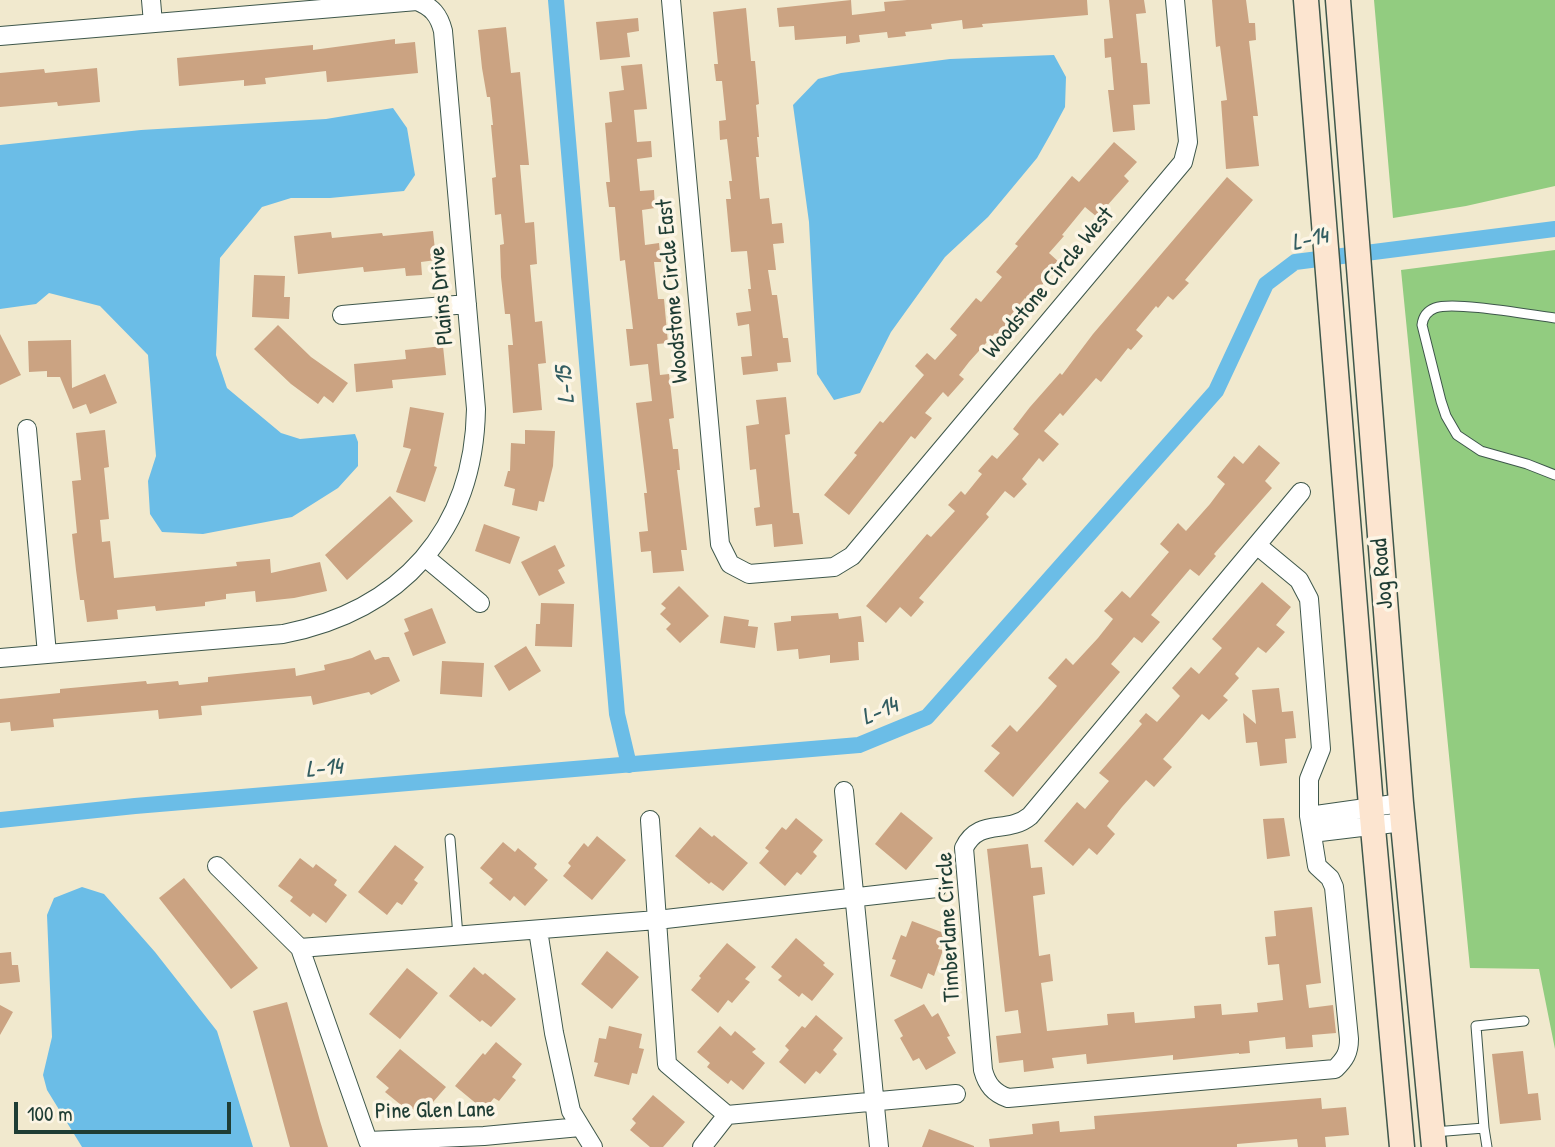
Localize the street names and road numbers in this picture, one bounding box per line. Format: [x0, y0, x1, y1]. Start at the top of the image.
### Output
street label: Woodstone Circle East [651, 198, 695, 384]
street label: Woodstone Circle West [978, 202, 1120, 364]
street label: Plains Drive [424, 245, 460, 347]
street label: Jog Road [1366, 537, 1400, 611]
street label: Timberlane Circle [931, 851, 967, 1003]
street label: Pine Glen Lane [375, 1096, 495, 1126]

